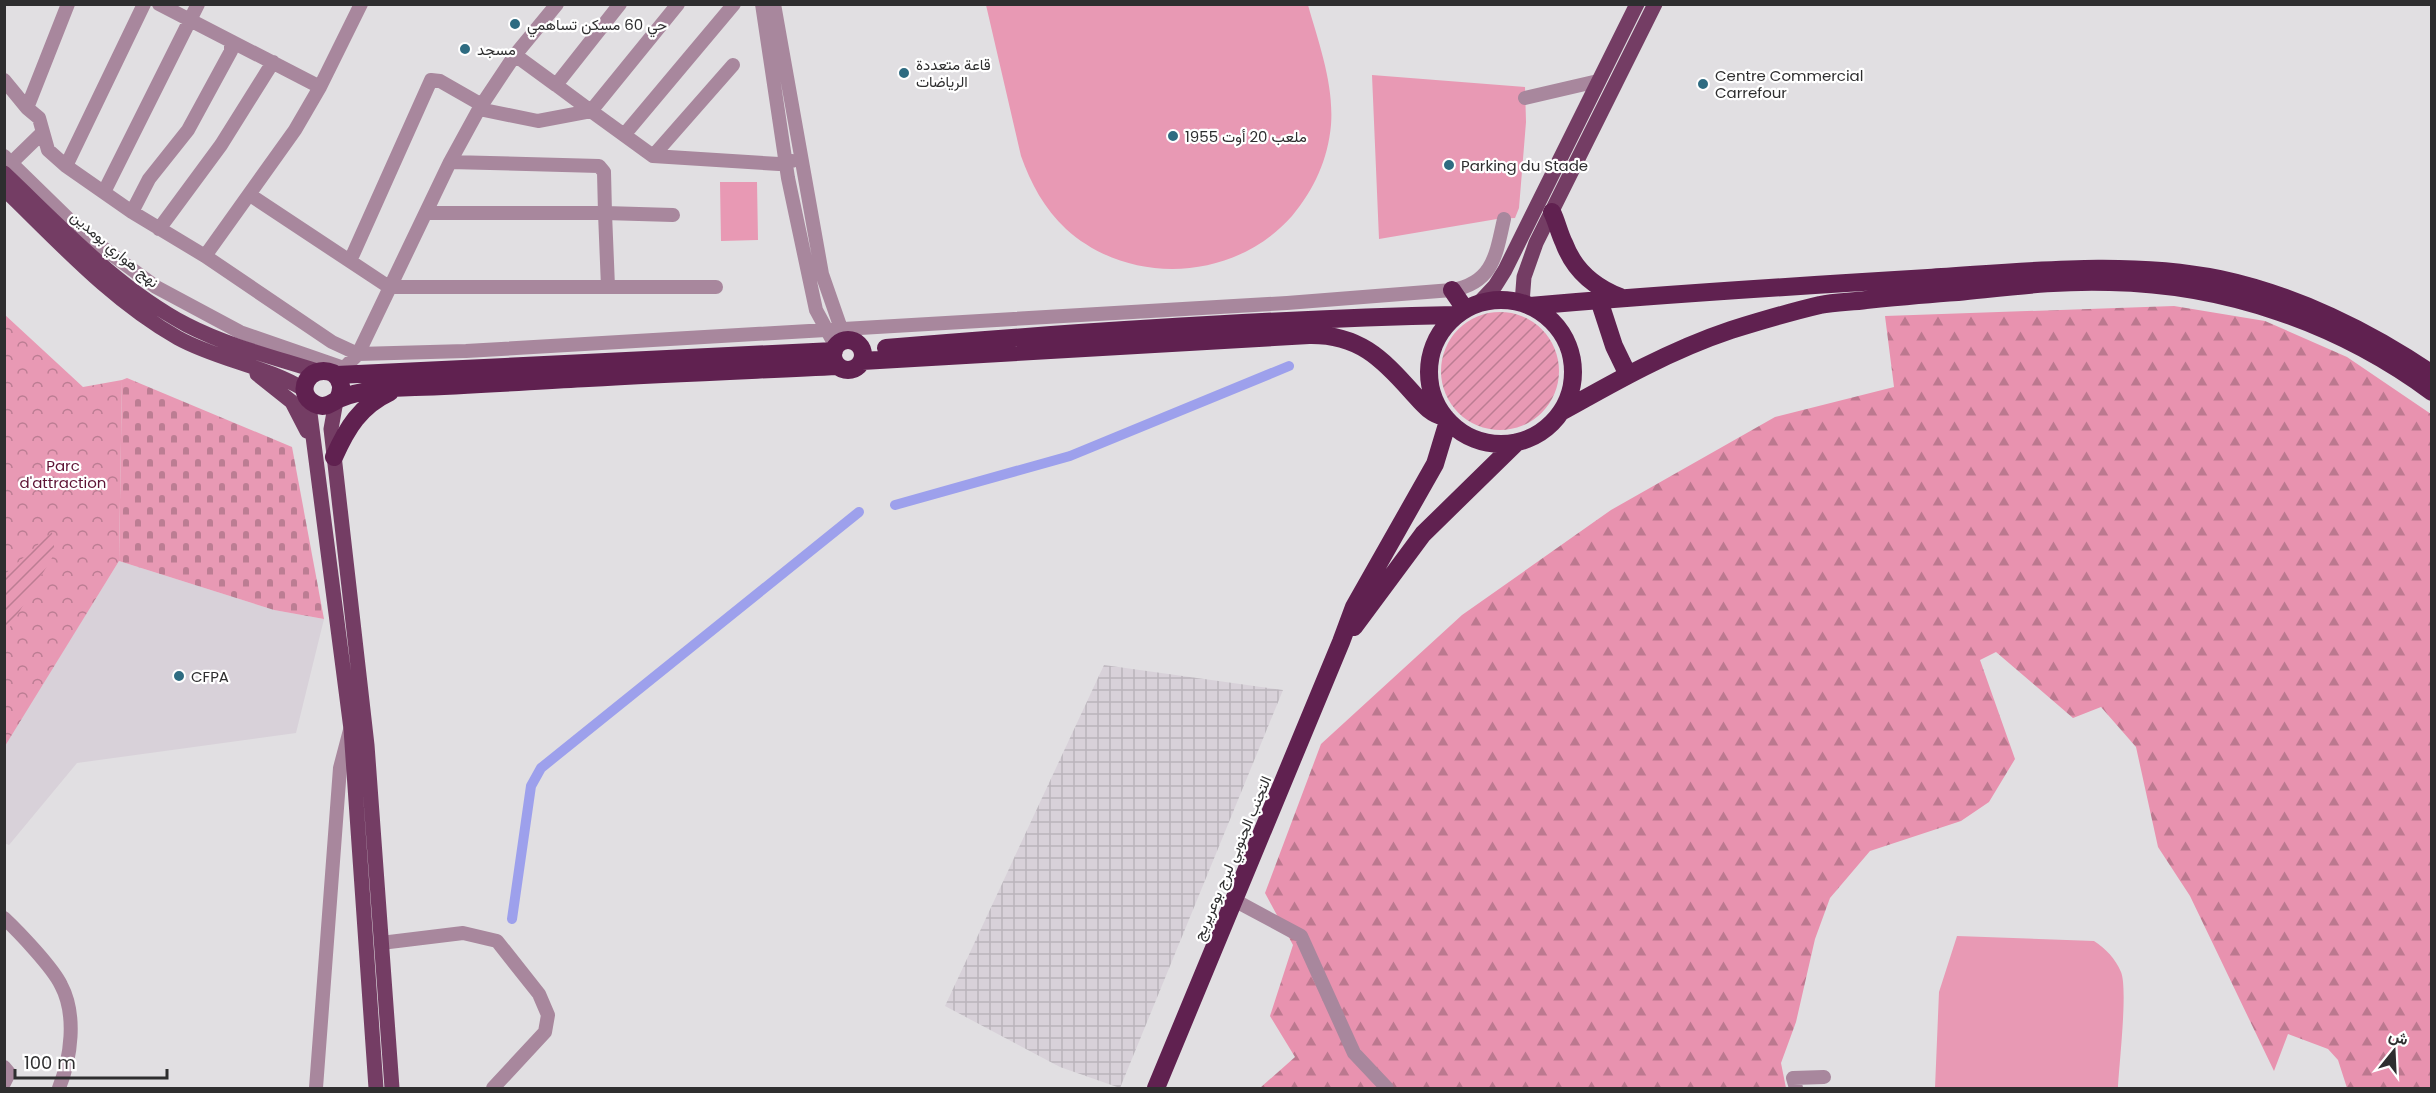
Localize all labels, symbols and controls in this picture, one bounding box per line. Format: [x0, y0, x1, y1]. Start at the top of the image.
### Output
place label: حي 60 مسكن تساهمي [527, 14, 667, 38]
marker: حي 60 مسكن تساهمي [508, 17, 522, 31]
place label: مسجد [477, 39, 516, 60]
marker: مسجد [458, 42, 472, 56]
place label: قاعة متعددة الرياضات [916, 54, 991, 92]
place label: Centre Commercial Carrefour [1715, 65, 1863, 103]
marker: قاعة متعددة الرياضات [897, 66, 911, 80]
marker: Centre Commercial Carrefour [1696, 77, 1710, 91]
place label: ملعب 20 أوت 1955 [1185, 126, 1307, 147]
marker: ملعب 20 أوت 1955 [1166, 129, 1180, 143]
place label: Parking du Stade [1461, 155, 1588, 176]
marker: Parking du Stade [1442, 158, 1456, 172]
street label: نهج هواري بومدين [64, 206, 164, 295]
park label: Parc d'attraction [20, 455, 106, 493]
place label: CFPA [191, 666, 229, 687]
marker: CFPA [172, 669, 186, 683]
street label: التجنب الجنوبي لبرج بوعريريج [1188, 773, 1279, 945]
north arrow [2364, 1021, 2424, 1081]
text: ش [2386, 1023, 2411, 1051]
scale bar [15, 1042, 166, 1080]
text: 100 m [24, 1050, 76, 1075]

